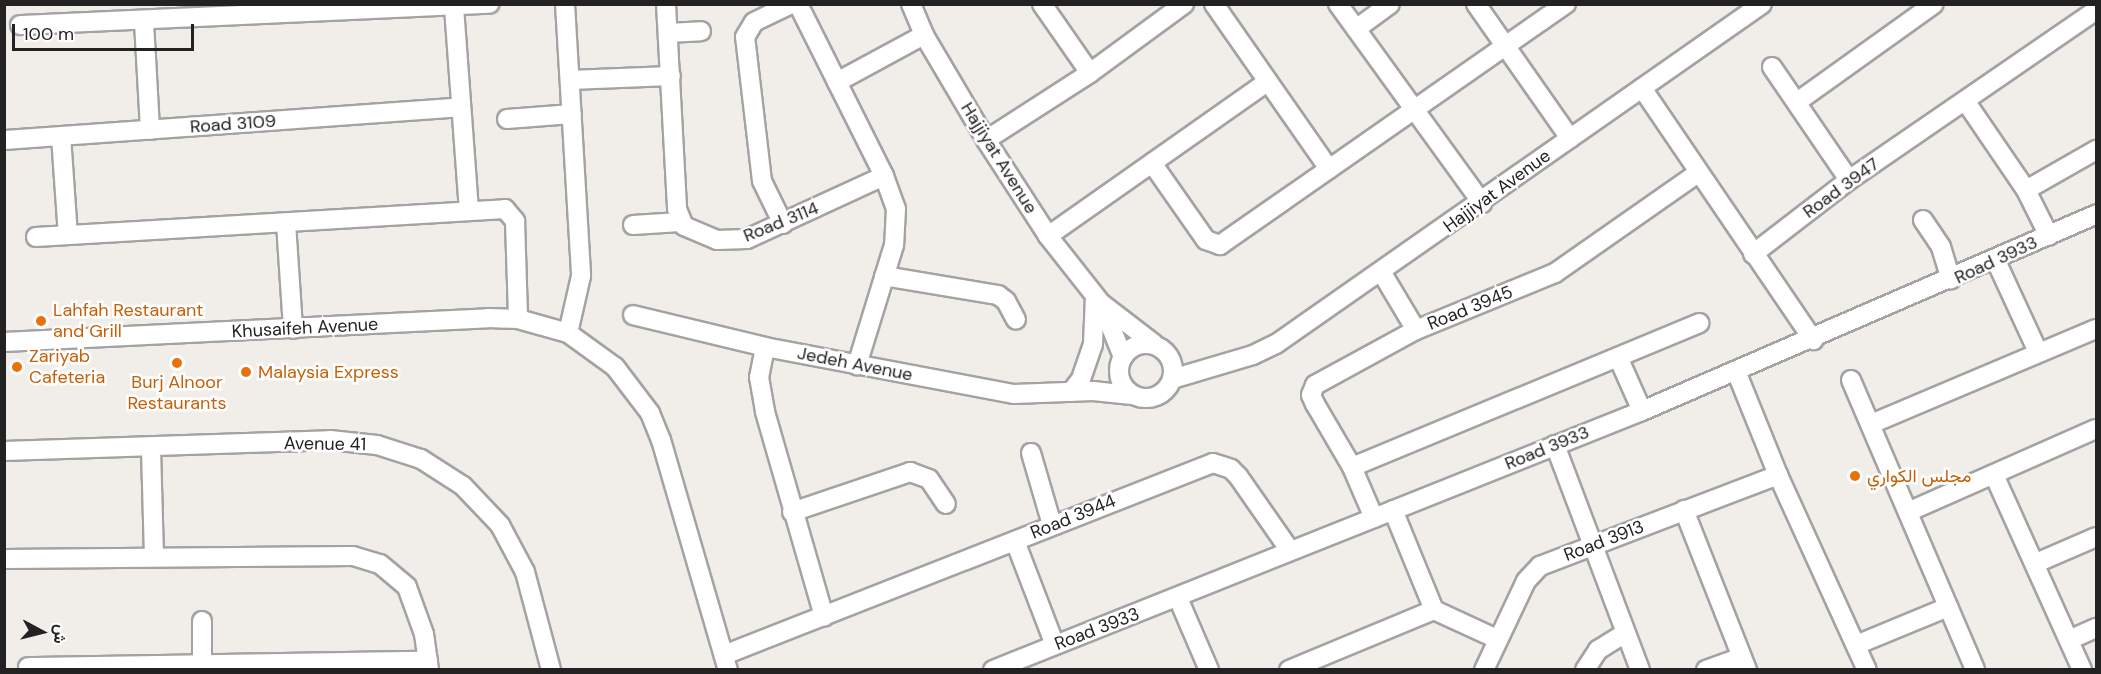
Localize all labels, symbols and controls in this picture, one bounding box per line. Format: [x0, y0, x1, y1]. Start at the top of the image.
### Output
scale bar [15, 12, 196, 50]
text: 100 m [23, 22, 74, 46]
street label: Hajjiyat Avenue [956, 98, 1042, 218]
street label: Road 3109 [189, 110, 277, 138]
street label: Hajjiyat Avenue [1439, 145, 1555, 237]
street label: Road 3947 [1799, 153, 1883, 223]
street label: Road 3114 [740, 197, 822, 247]
street label: Road 3933 [1951, 231, 2041, 289]
street label: Road 3945 [1424, 281, 1516, 335]
place label: Lahfah Restaurant and Grill [53, 300, 203, 342]
street label: Khusaifeh Avenue [231, 313, 379, 343]
marker: Lahfah Restaurant and Grill [34, 314, 48, 328]
street label: Jedeh Avenue [795, 342, 915, 386]
place label: Zariyab Cafeteria [29, 346, 105, 388]
marker: Burj Alnoor Restaurants [170, 356, 184, 370]
marker: Zariyab Cafeteria [10, 360, 24, 374]
place label: Malaysia Express [258, 361, 399, 383]
marker: Malaysia Express [239, 365, 253, 379]
place label: Burj Alnoor Restaurants [127, 372, 227, 415]
street label: Road 3933 [1502, 421, 1592, 475]
street label: Avenue 41 [284, 432, 366, 456]
place label: مجلس الكواري [1867, 465, 1971, 487]
marker: مجلس الكواري [1848, 469, 1862, 483]
street label: Road 3944 [1027, 490, 1119, 544]
street label: Road 3913 [1561, 516, 1647, 566]
north arrow [12, 602, 72, 662]
street label: Road 3933 [1052, 603, 1142, 655]
text: ش [49, 623, 72, 645]

